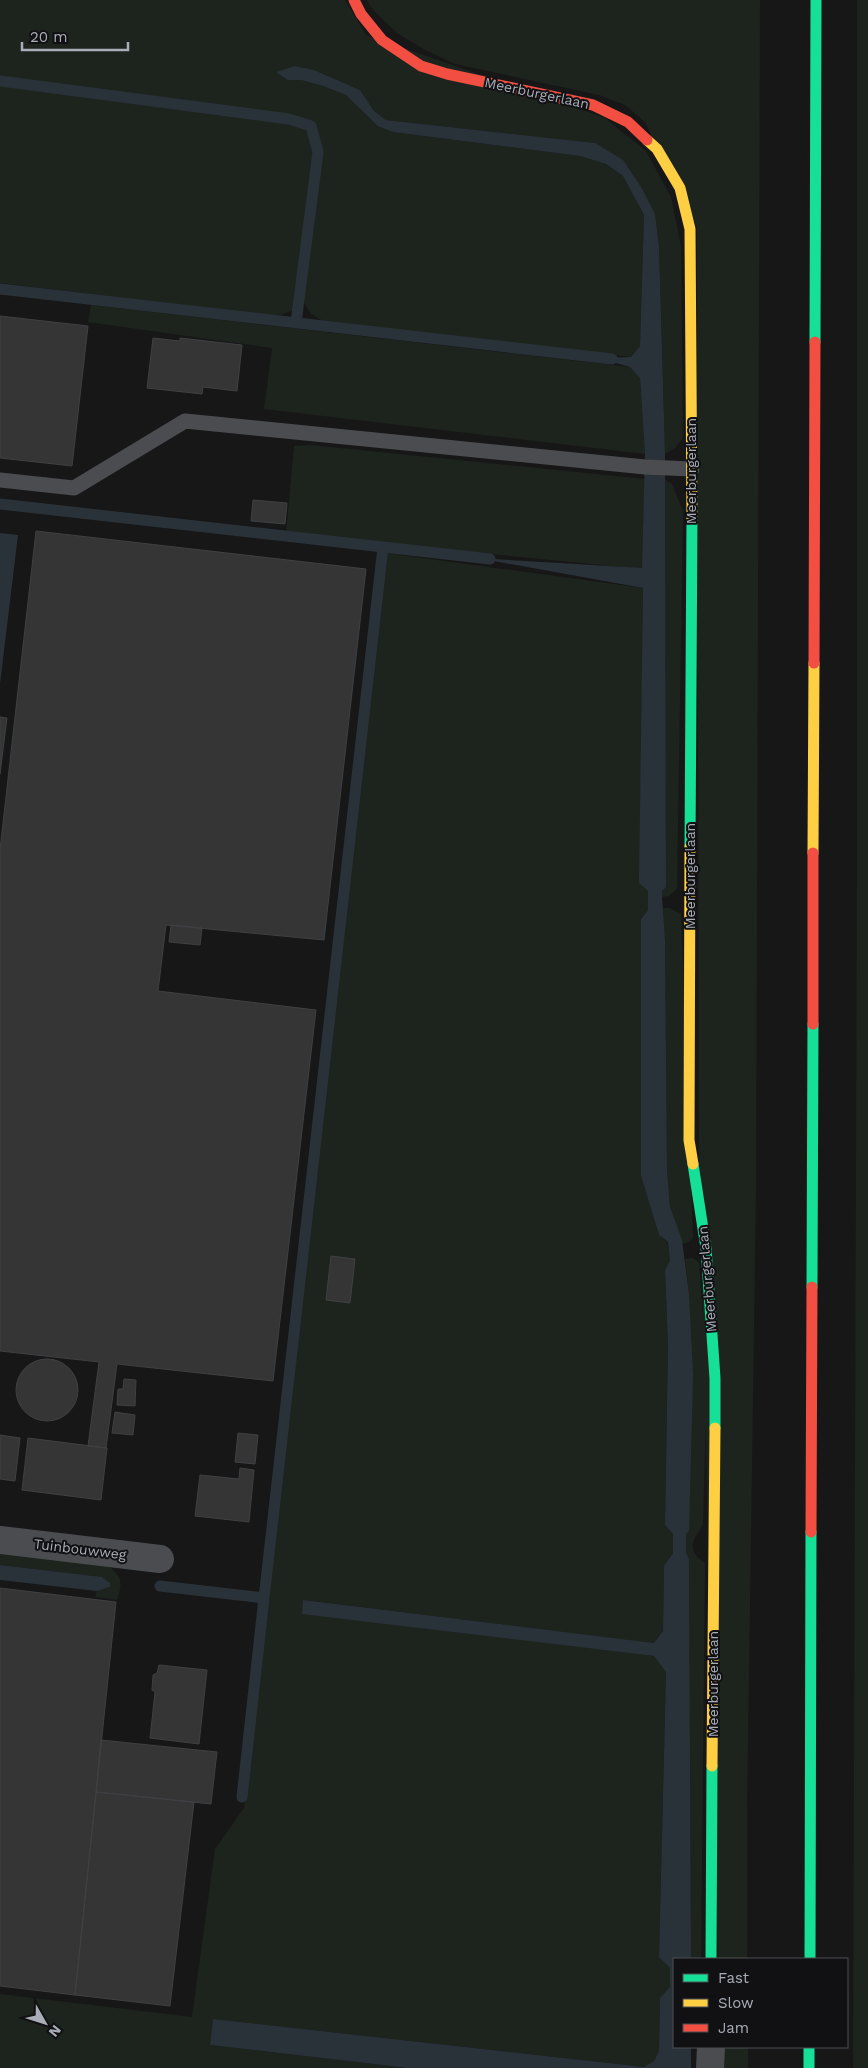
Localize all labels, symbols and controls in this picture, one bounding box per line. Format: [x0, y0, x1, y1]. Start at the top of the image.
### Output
scale bar [22, 20, 129, 52]
text: 20 m [30, 28, 68, 46]
street label: Meerburgerlaan [483, 74, 591, 112]
street label: Meerburgerlaan [683, 418, 699, 524]
street label: Meerburgerlaan [682, 823, 698, 929]
street label: Meerburgerlaan [694, 1225, 720, 1333]
street label: Tuinbouwweg [33, 1535, 128, 1563]
street label: Meerburgerlaan [705, 1631, 721, 1737]
legend [673, 1958, 848, 2048]
text: Fast [718, 1969, 750, 1987]
text: Slow [718, 1994, 754, 2012]
north arrow [20, 1998, 70, 2048]
text: Jam [718, 2019, 749, 2037]
text: N [46, 2022, 65, 2040]

